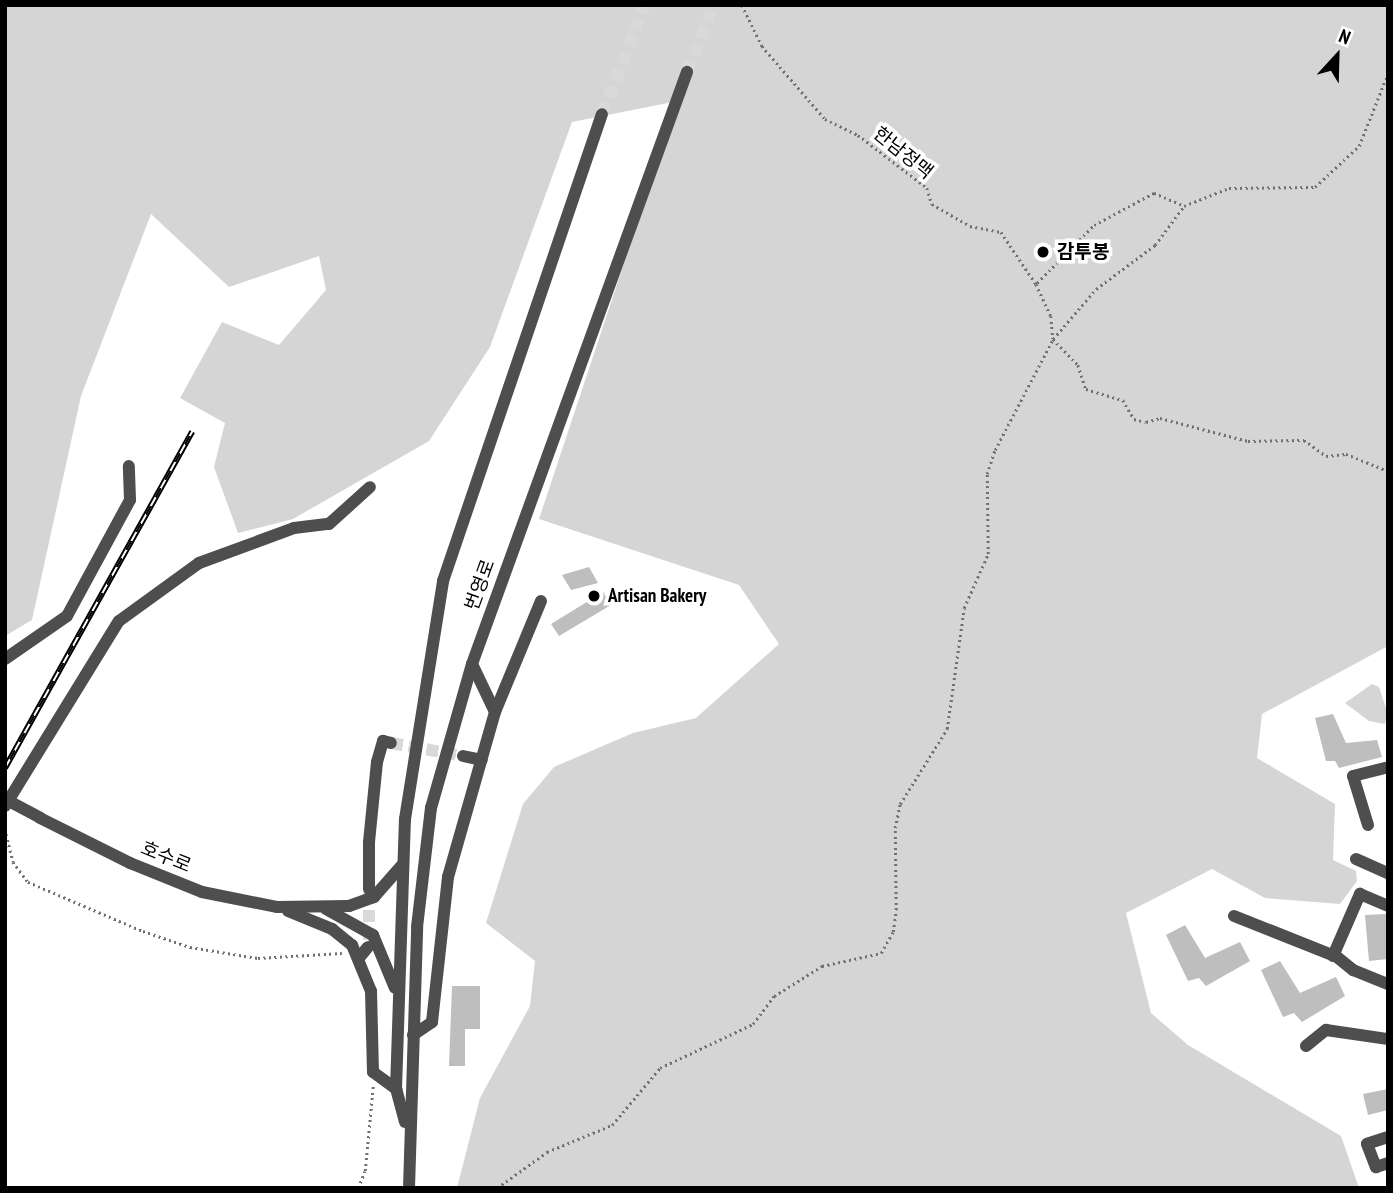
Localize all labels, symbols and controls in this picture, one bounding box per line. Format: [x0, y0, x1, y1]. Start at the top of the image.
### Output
north arrow [1302, 21, 1372, 91]
text: N [1336, 23, 1354, 50]
street label: 한남정맥 [869, 122, 937, 184]
place label: 감투봉 [1057, 241, 1109, 263]
marker: 감투봉 [1035, 244, 1051, 260]
street label: 번영로 [460, 556, 500, 614]
place label: Artisan Bakery [608, 585, 706, 607]
marker: Artisan Bakery [586, 588, 602, 604]
street label: 호수로 [137, 837, 195, 877]

